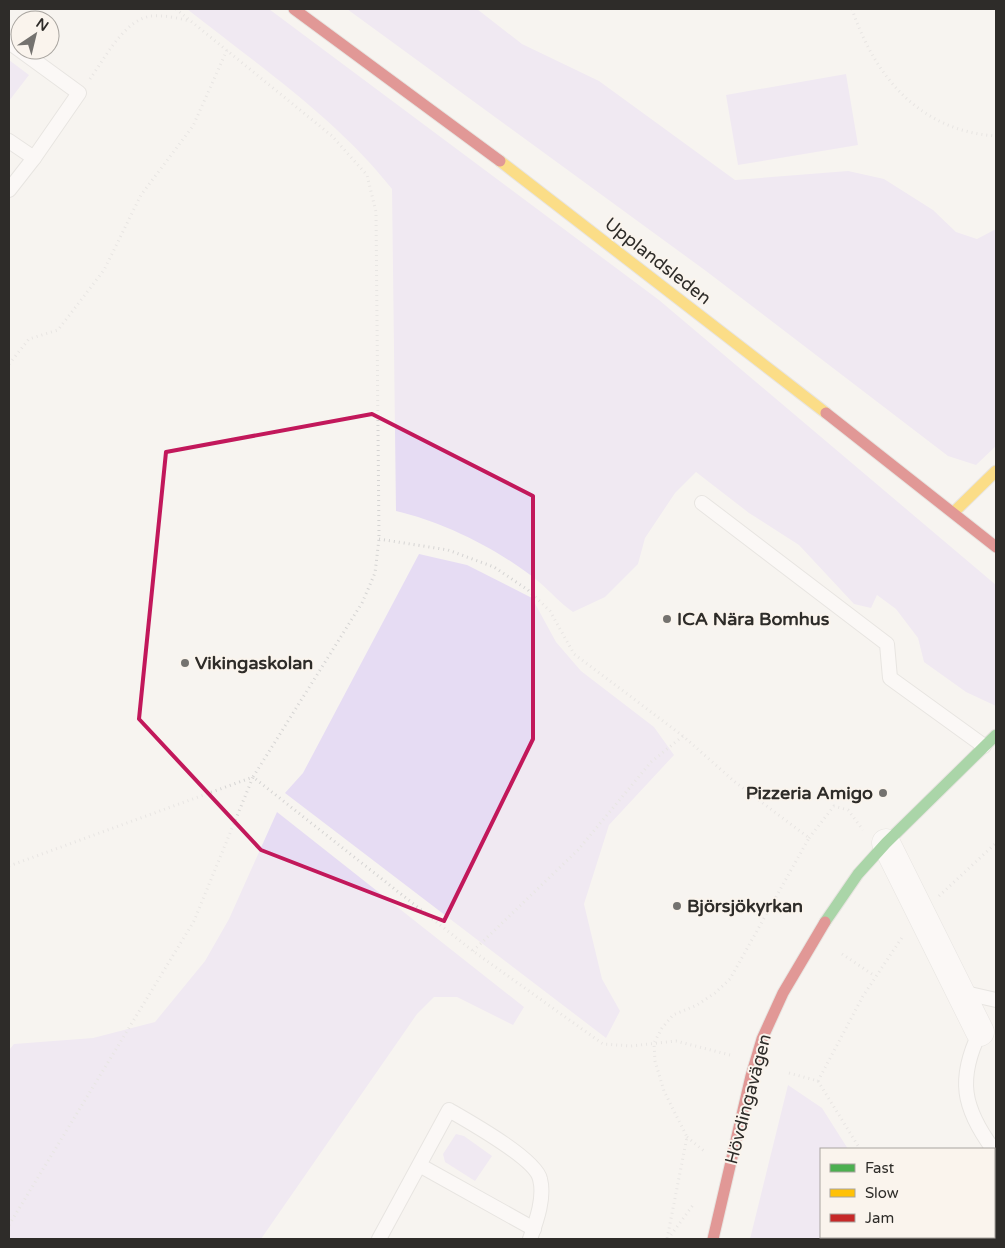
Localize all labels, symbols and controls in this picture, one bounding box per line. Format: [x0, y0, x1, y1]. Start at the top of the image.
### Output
north arrow [10, 10, 60, 60]
text: N [33, 15, 52, 35]
street label: Upplandsleden [600, 213, 716, 309]
place label: ICA Nära Bomhus [677, 608, 830, 630]
marker: ICA Nära Bomhus [661, 613, 673, 625]
place label: Vikingaskolan [195, 652, 313, 674]
marker: Vikingaskolan [179, 657, 191, 669]
place label: Pizzeria Amigo [746, 782, 873, 804]
marker: Pizzeria Amigo [877, 787, 889, 799]
place label: Björsjökyrkan [687, 895, 803, 917]
marker: Björsjökyrkan [671, 900, 683, 912]
street label: Hövdingavägen [720, 1032, 776, 1166]
legend [820, 1148, 995, 1238]
text: Fast [865, 1159, 895, 1177]
text: Slow [865, 1184, 899, 1202]
text: Jam [865, 1209, 894, 1227]

